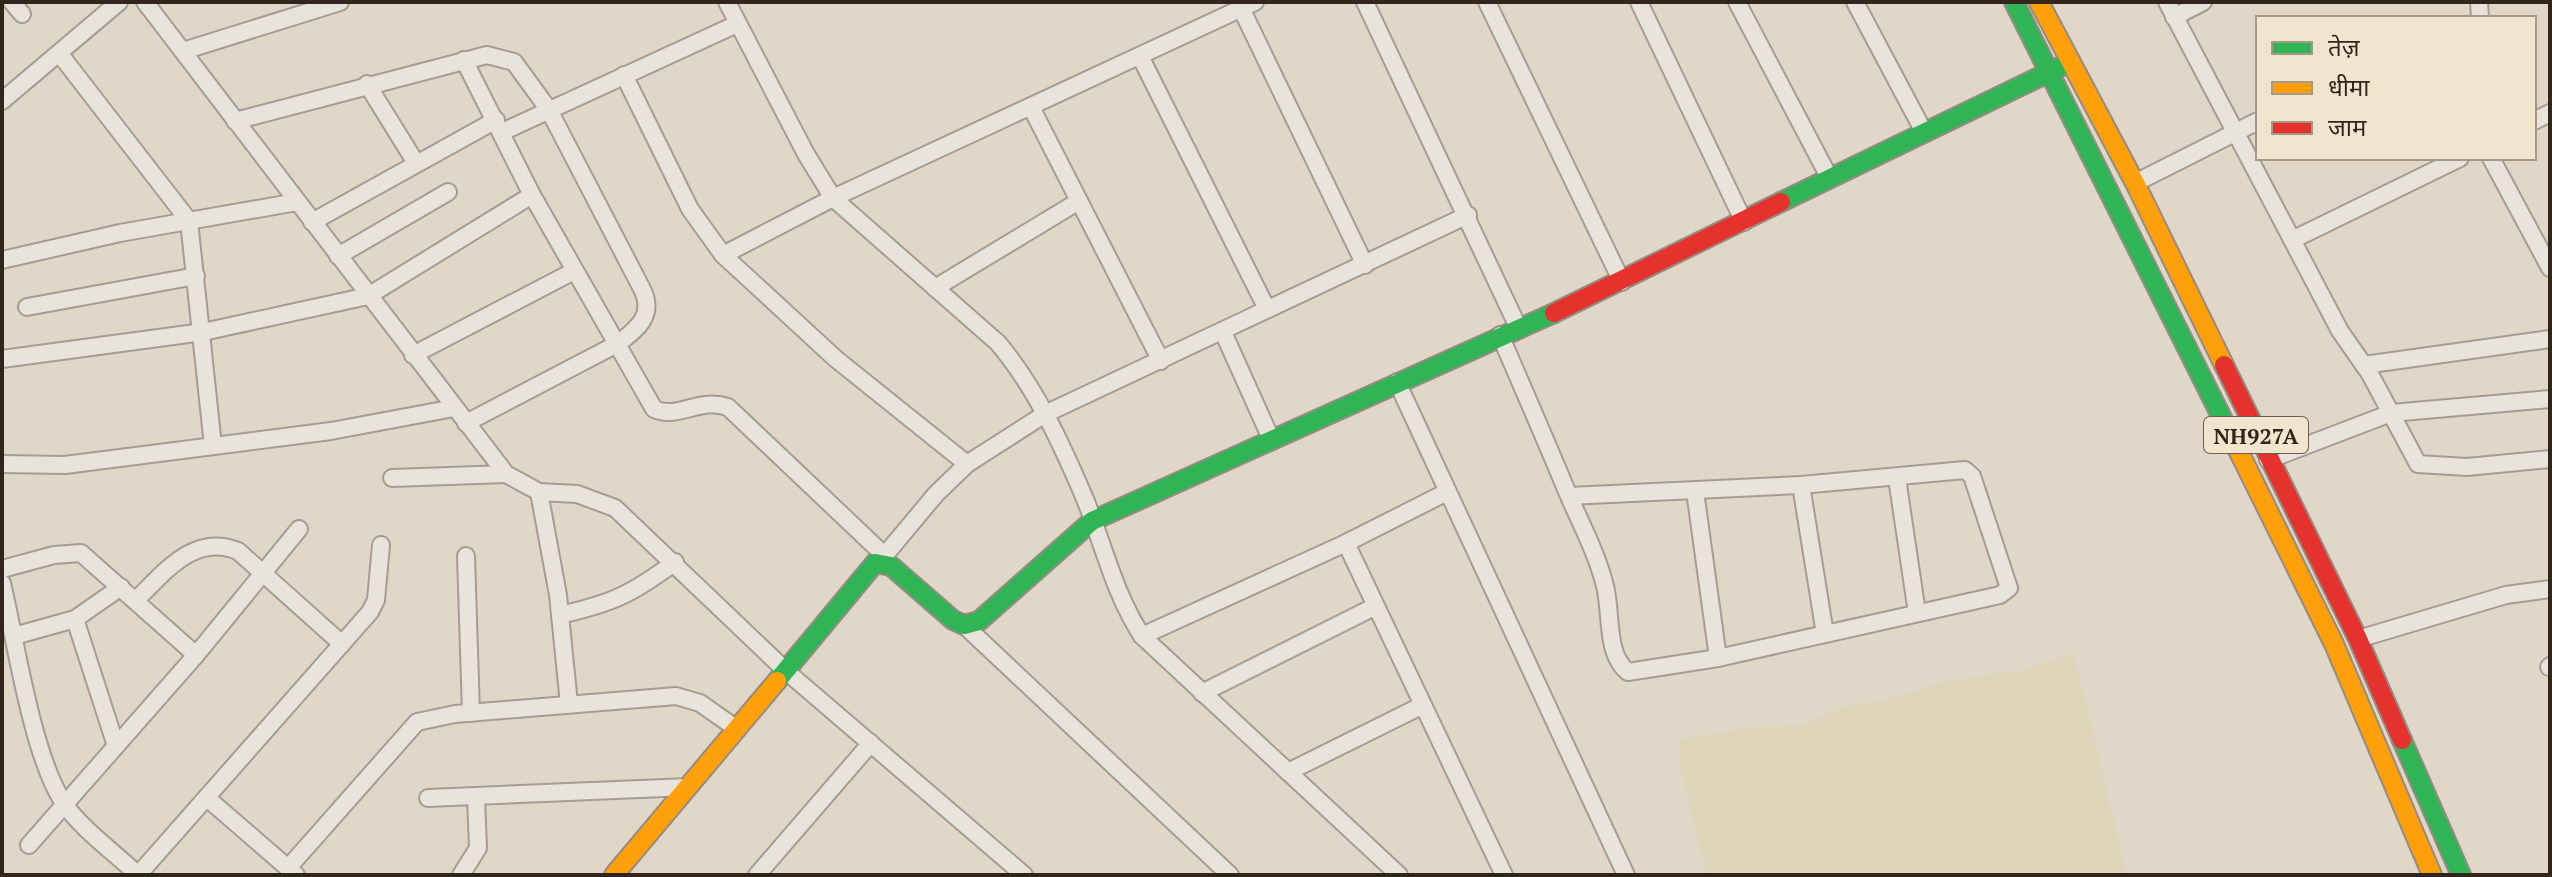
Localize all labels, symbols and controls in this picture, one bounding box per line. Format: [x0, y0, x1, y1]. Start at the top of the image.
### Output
legend [2256, 16, 2536, 160]
text: तेज़ [2328, 31, 2361, 63]
text: धीमा [2328, 71, 2370, 103]
text: जाम [2328, 111, 2367, 143]
road number: NH927A [2204, 417, 2308, 453]

